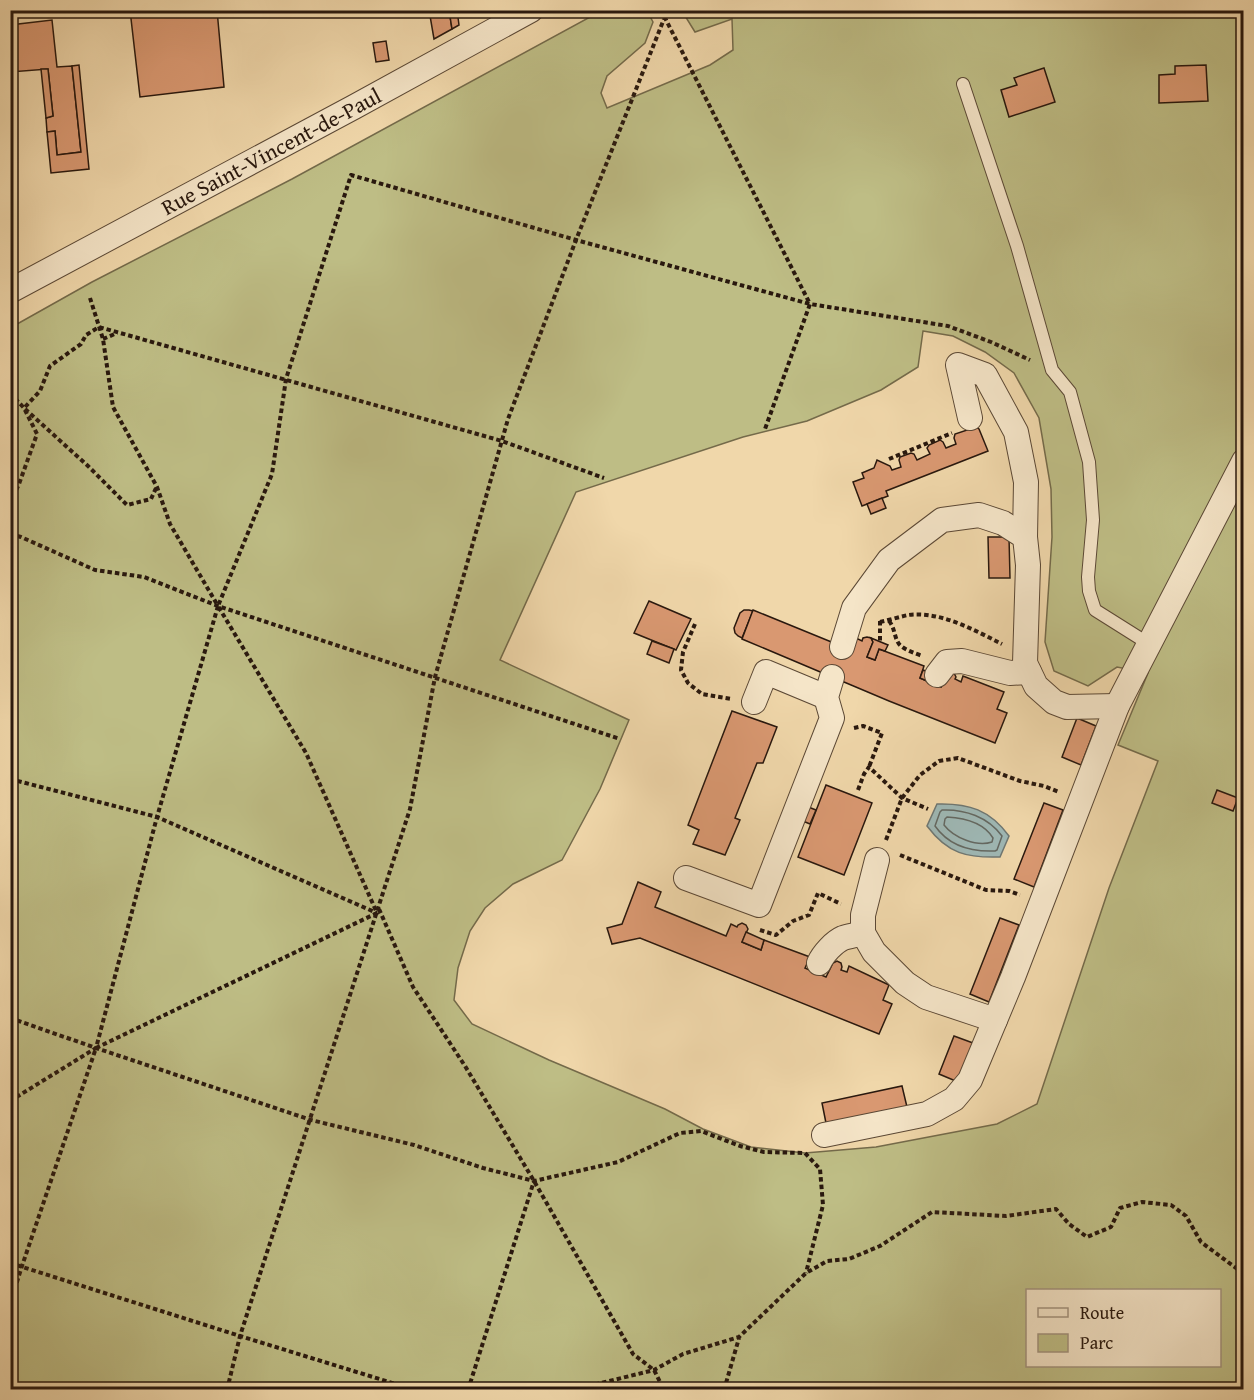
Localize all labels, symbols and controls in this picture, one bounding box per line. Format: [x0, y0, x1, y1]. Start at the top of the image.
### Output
street label: Rue Saint-Vincent-de-Paul [155, 79, 387, 223]
legend [1026, 1289, 1221, 1367]
text: Route [1080, 1299, 1124, 1326]
text: Parc [1080, 1329, 1113, 1356]

